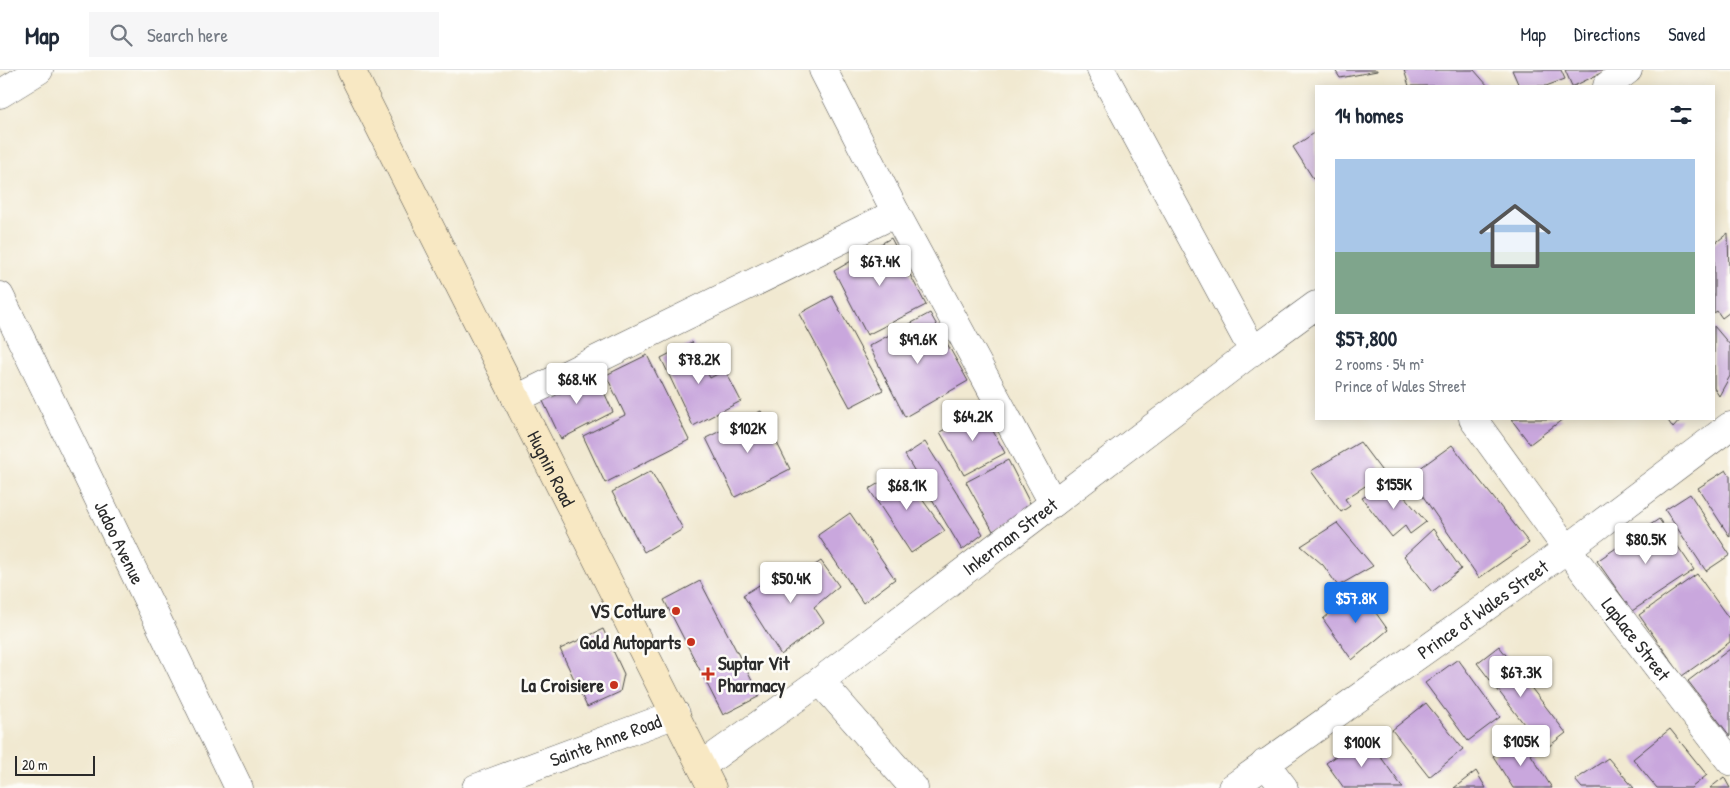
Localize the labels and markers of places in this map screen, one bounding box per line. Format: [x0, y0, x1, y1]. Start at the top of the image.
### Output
pin: $67.4K [839, 244, 921, 287]
pin: $49.6K [877, 322, 959, 365]
pin: $78.2K [658, 342, 740, 385]
pin: $68.4K [536, 362, 618, 405]
pin: $64.2K [932, 400, 1014, 442]
pin: $102K [713, 412, 783, 454]
pin: $68.1K [866, 468, 948, 511]
pin: $155K [1359, 468, 1429, 510]
pin: $80.5K [1605, 522, 1687, 565]
pin: $50.4K [750, 562, 832, 604]
pin: $57.8K [1315, 582, 1397, 624]
place label: VS Cotlure [590, 598, 666, 624]
marker: VS Cotlure [670, 605, 682, 617]
place label: Gold Autoparts [580, 629, 682, 656]
marker: Gold Autoparts [685, 636, 697, 648]
place label: Suptar Vit Pharmacy [718, 650, 791, 699]
pin: $67.3K [1480, 656, 1562, 698]
marker: Suptar Vit Pharmacy [702, 668, 714, 680]
place label: La Croisiere [521, 672, 604, 698]
marker: La Croisiere [608, 679, 620, 691]
pin: $105K [1486, 724, 1556, 767]
pin: $100K [1327, 726, 1397, 768]

